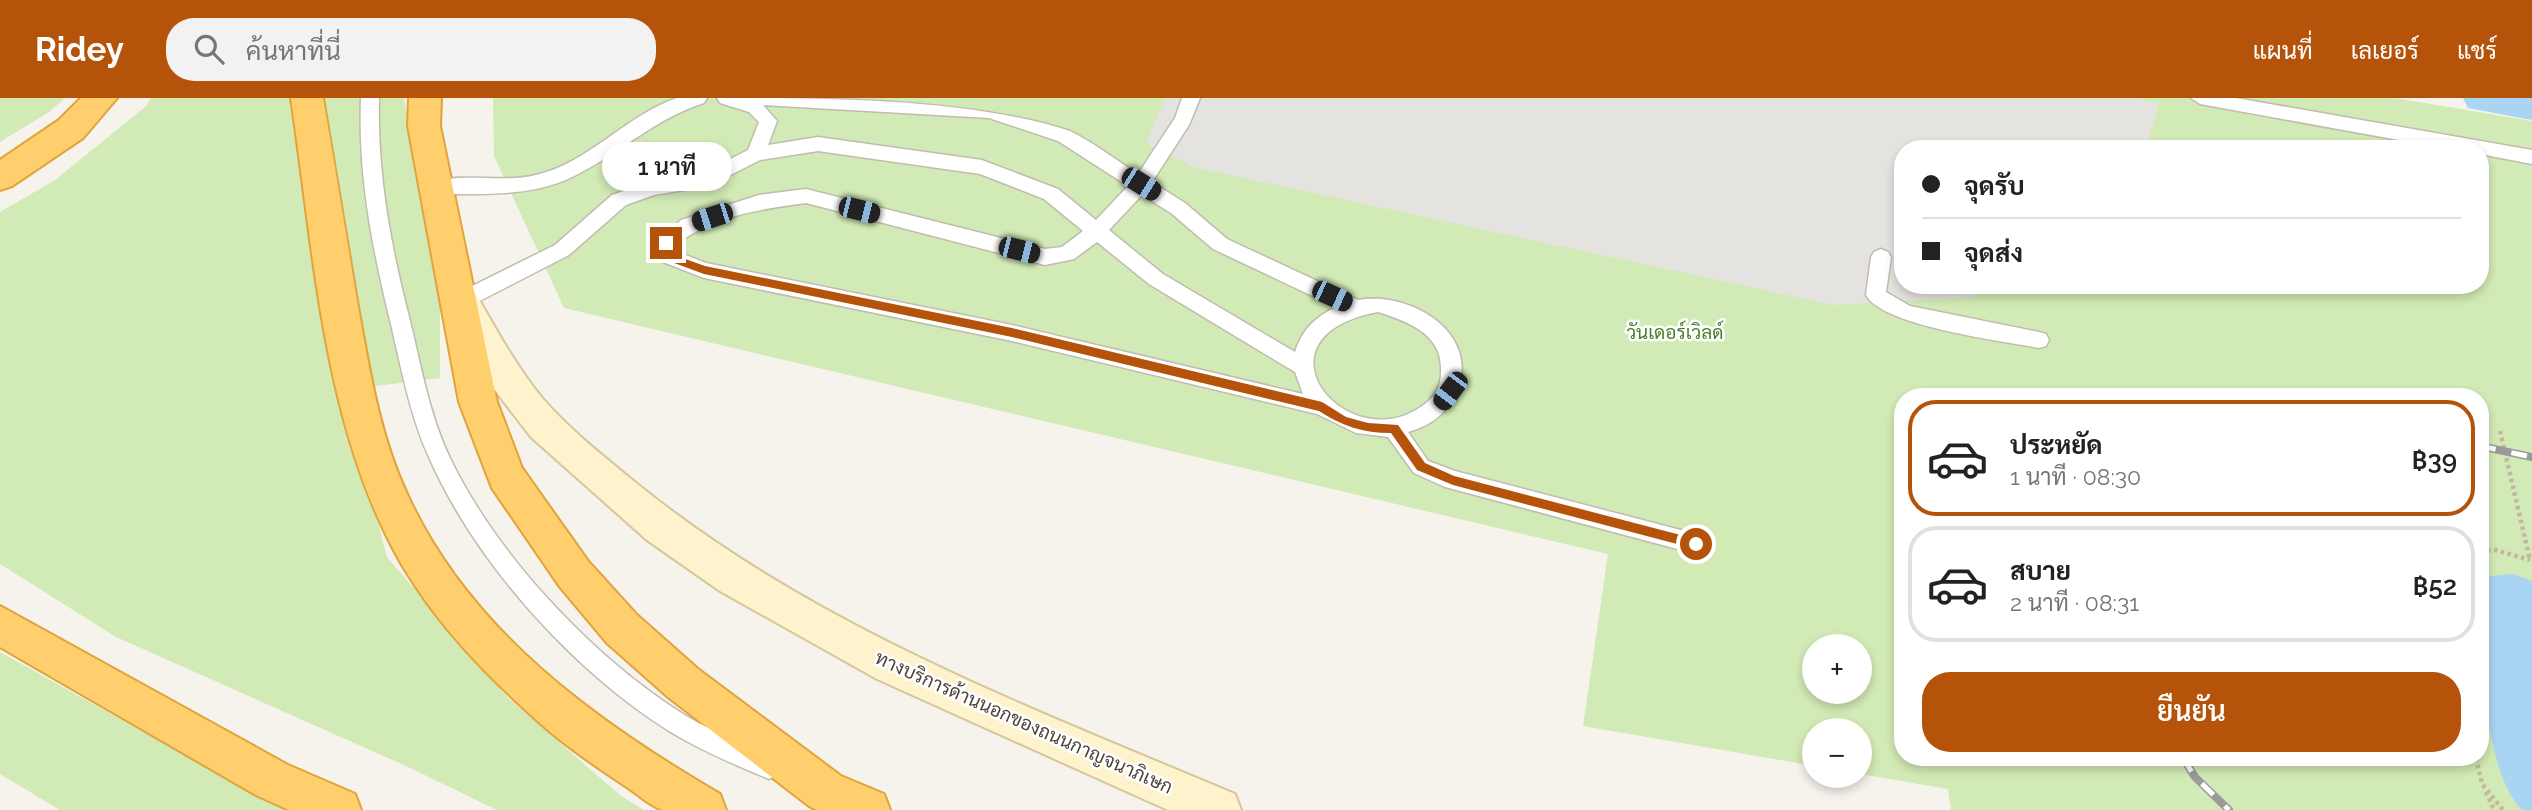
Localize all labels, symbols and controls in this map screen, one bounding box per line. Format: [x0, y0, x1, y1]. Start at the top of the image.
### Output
search box [166, 18, 656, 81]
text: Ridey [35, 30, 124, 69]
icon: search [190, 30, 228, 68]
text: ค้นหาที่นี่ [246, 36, 341, 66]
text: แผนที่ [2253, 36, 2313, 65]
text: เลเยอร์ [2351, 36, 2419, 65]
text: แชร์ [2457, 36, 2497, 65]
callout: 1 นาที [601, 142, 731, 190]
text: 1 นาที [638, 153, 696, 180]
car [1118, 164, 1165, 204]
text: จุดรับ [1964, 171, 2025, 201]
car [837, 195, 882, 225]
car [689, 201, 736, 233]
route end [650, 227, 682, 259]
car [997, 235, 1042, 265]
text: จุดส่ง [1964, 238, 2023, 268]
car [1309, 278, 1356, 314]
park label: วันเดอร์เวิลด์ [1626, 320, 1724, 343]
car [1429, 368, 1472, 414]
icon: car [1926, 427, 1989, 490]
text: ประหยัด [2010, 430, 2103, 460]
text: ฿39 [2412, 445, 2457, 475]
text: 1 นาที · 08:30 [2010, 463, 2141, 490]
route start [1680, 528, 1712, 560]
icon: car [1926, 553, 1989, 616]
text: สบาย [2010, 556, 2071, 586]
text: ฿52 [2413, 571, 2457, 601]
text: 2 นาที · 08:31 [2010, 589, 2139, 616]
map controls [1802, 634, 1872, 788]
button: + [1802, 634, 1872, 704]
street label: ทางบริการด้านนอกของถนนกาญจนาภิเษก [871, 646, 1176, 799]
button: ยืนยัน [1922, 672, 2461, 752]
button: − [1802, 718, 1872, 788]

